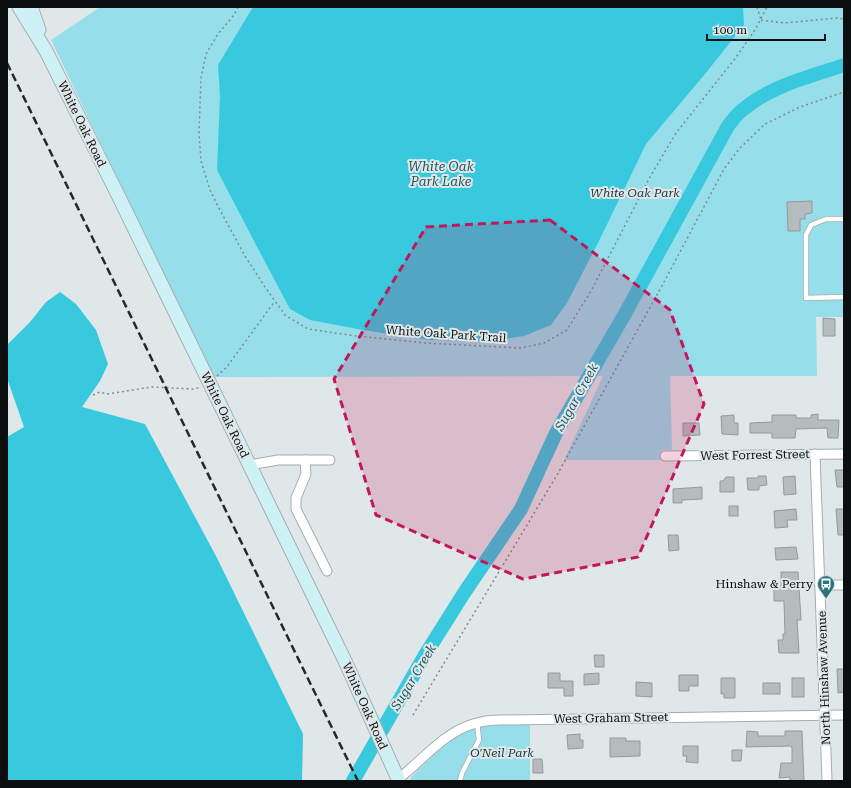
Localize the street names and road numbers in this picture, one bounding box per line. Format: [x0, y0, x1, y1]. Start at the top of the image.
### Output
street label: White Oak Road [55, 79, 109, 170]
street label: White Oak Park Trail [385, 323, 507, 345]
street label: White Oak Road [198, 370, 252, 461]
street label: West Forrest Street [700, 447, 810, 463]
street label: North Hinshaw Avenue [815, 610, 833, 745]
street label: White Oak Road [339, 660, 391, 752]
street label: West Graham Street [553, 710, 669, 726]

